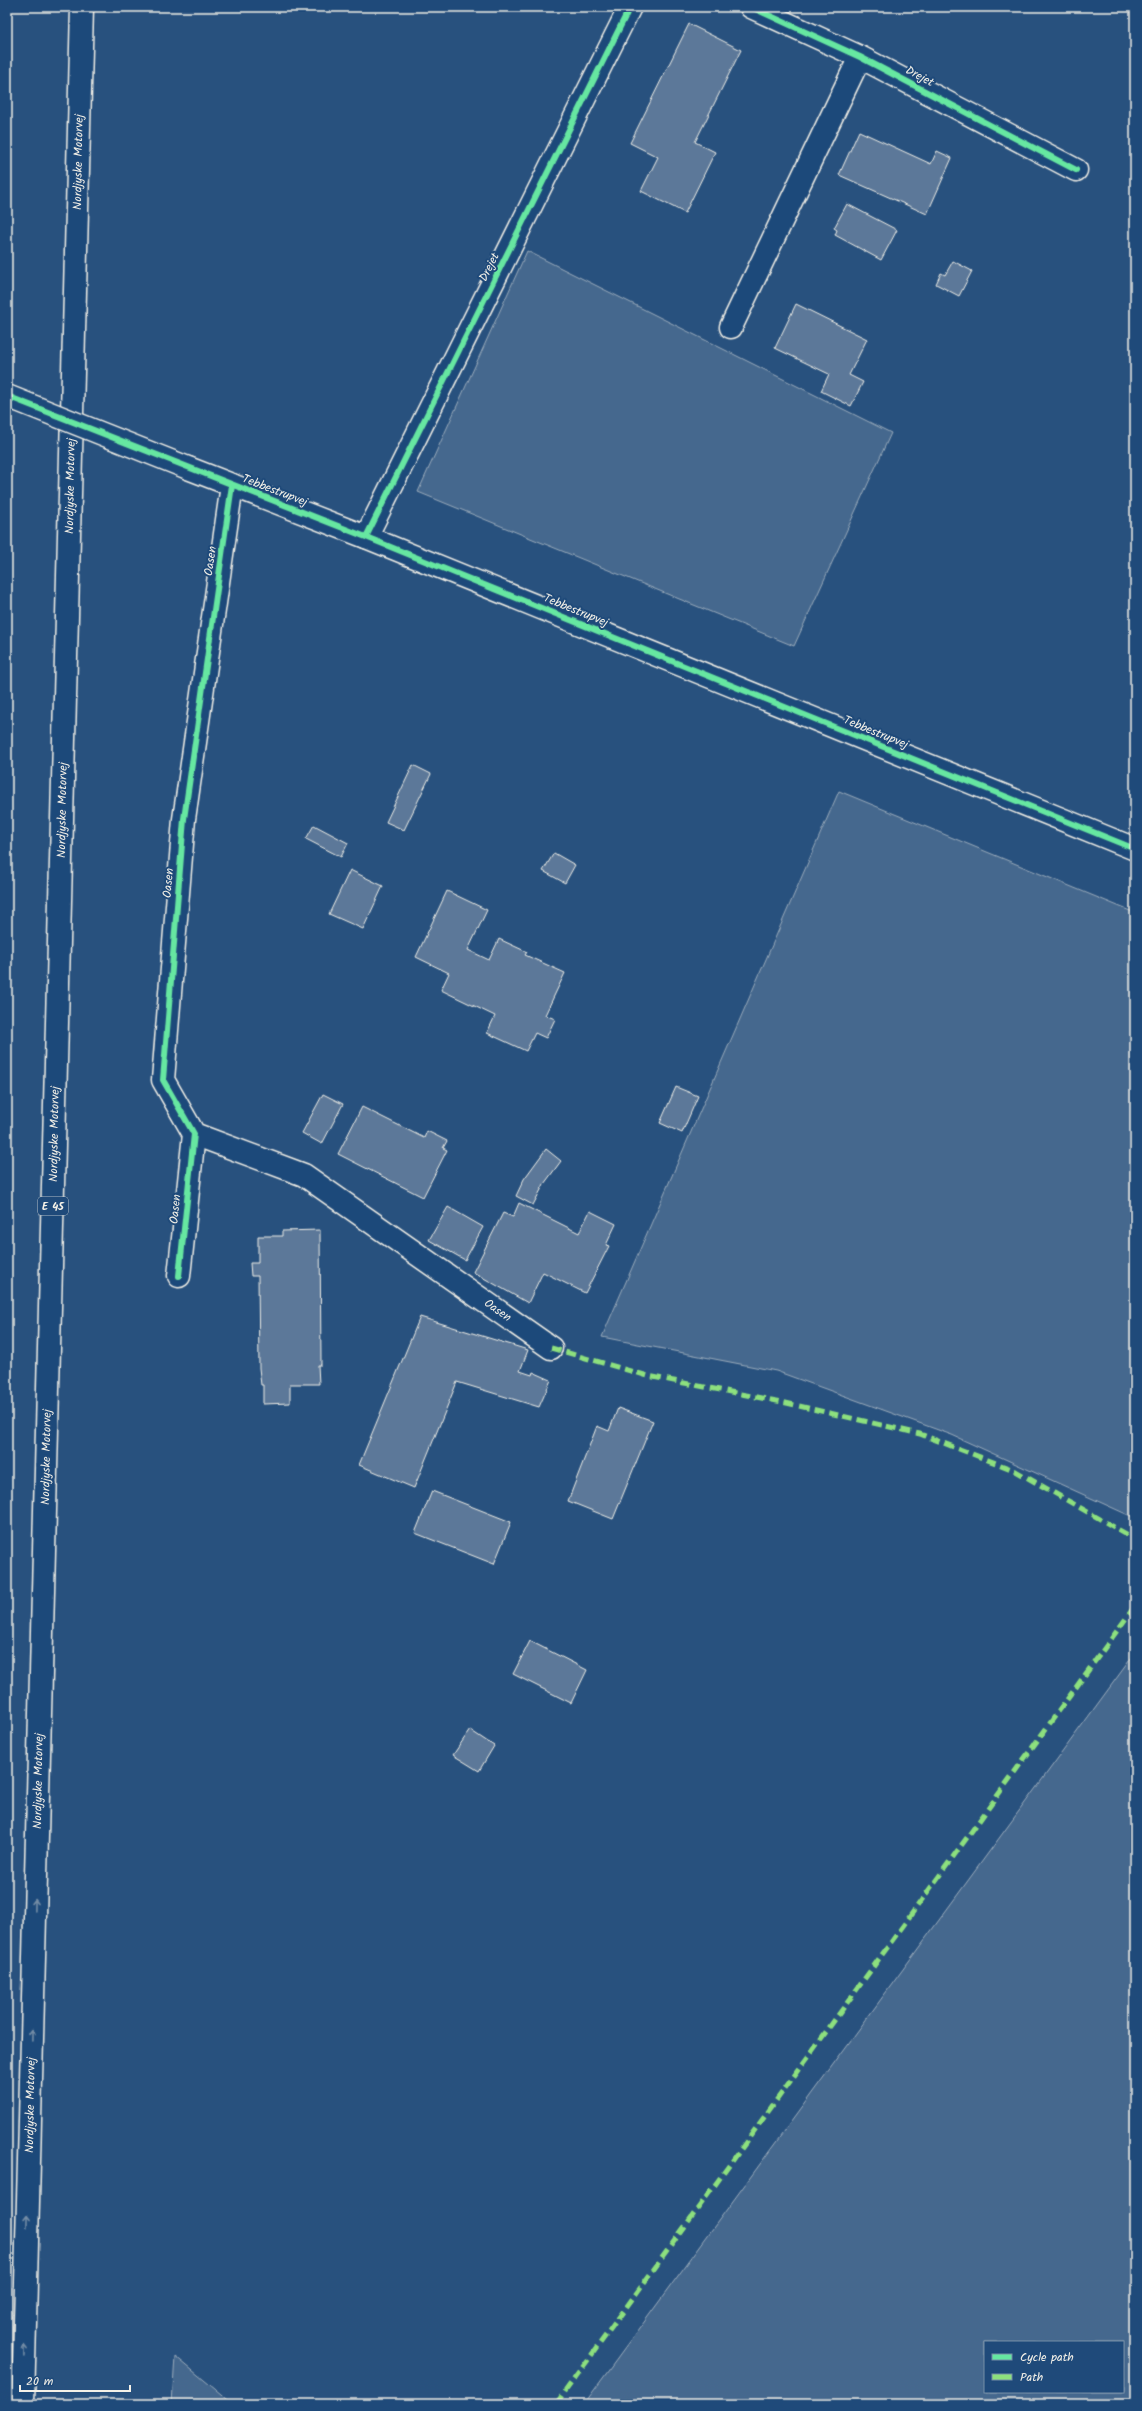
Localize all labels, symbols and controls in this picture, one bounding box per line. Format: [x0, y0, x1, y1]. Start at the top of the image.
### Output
street label: Drejet [902, 61, 938, 92]
street label: Nordjyske Motorvej [68, 113, 89, 210]
street label: Drejet [474, 249, 505, 285]
street label: Nordjyske Motorvej [60, 437, 81, 534]
street label: Tebbestrupvej [239, 469, 311, 512]
street label: Oasen [199, 545, 222, 577]
street label: Tebbestrupvej [540, 589, 612, 632]
street label: Tebbestrupvej [840, 711, 912, 754]
street label: Nordjyske Motorvej [52, 761, 73, 858]
street label: Oasen [158, 867, 179, 899]
street label: Nordjyske Motorvej [44, 1085, 65, 1182]
street label: Oasen [164, 1193, 187, 1225]
road number: E 45 [38, 1197, 68, 1215]
street label: Oasen [480, 1294, 515, 1327]
street label: Nordjyske Motorvej [36, 1408, 57, 1505]
street label: Nordjyske Motorvej [28, 1732, 49, 1829]
one-way arrow [31, 1899, 39, 1912]
one-way arrow [28, 2029, 36, 2042]
street label: Nordjyske Motorvej [20, 2056, 41, 2153]
one-way arrow [24, 2215, 31, 2228]
legend [984, 2341, 1124, 2393]
one-way arrow [20, 2345, 28, 2358]
text: Cycle path [1020, 2348, 1074, 2367]
scale bar [20, 2367, 130, 2393]
text: Path [1020, 2368, 1043, 2387]
text: 20 m [26, 2372, 54, 2391]

